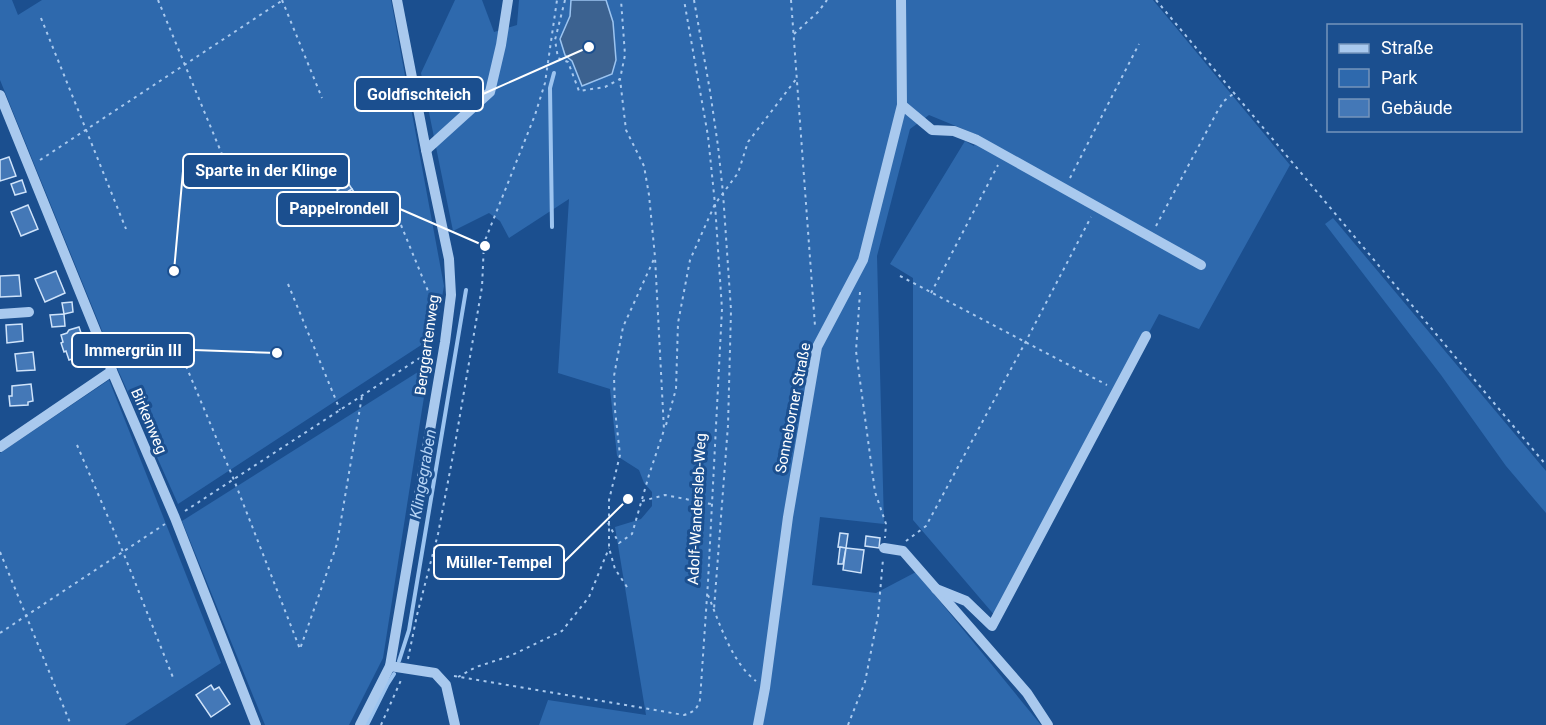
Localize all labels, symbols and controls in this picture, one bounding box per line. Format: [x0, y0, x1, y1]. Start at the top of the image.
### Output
legend [1327, 24, 1522, 132]
text: Straße [1381, 37, 1433, 58]
text: Park [1381, 67, 1418, 88]
callout: Goldfischteich [355, 77, 483, 111]
text: Goldfischteich [367, 85, 471, 104]
text: Gebäude [1381, 97, 1452, 118]
callout: Sparte in der Klinge [183, 154, 349, 188]
text: Sparte in der Klinge [195, 161, 337, 180]
callout: Pappelrondell [277, 192, 400, 226]
text: Pappelrondell [289, 199, 389, 218]
street label: Berggartenweg [411, 293, 443, 397]
callout: Immergrün III [72, 333, 194, 367]
text: Immergrün III [84, 341, 182, 360]
street label: Sonneborner Straße [772, 341, 815, 475]
street label: Birkenweg [127, 386, 171, 456]
water label: Klingegraben [406, 428, 440, 520]
street label: Adolf-Wandersleb-Weg [684, 433, 710, 585]
callout: Müller-Tempel [434, 545, 564, 579]
text: Müller-Tempel [446, 553, 552, 572]

